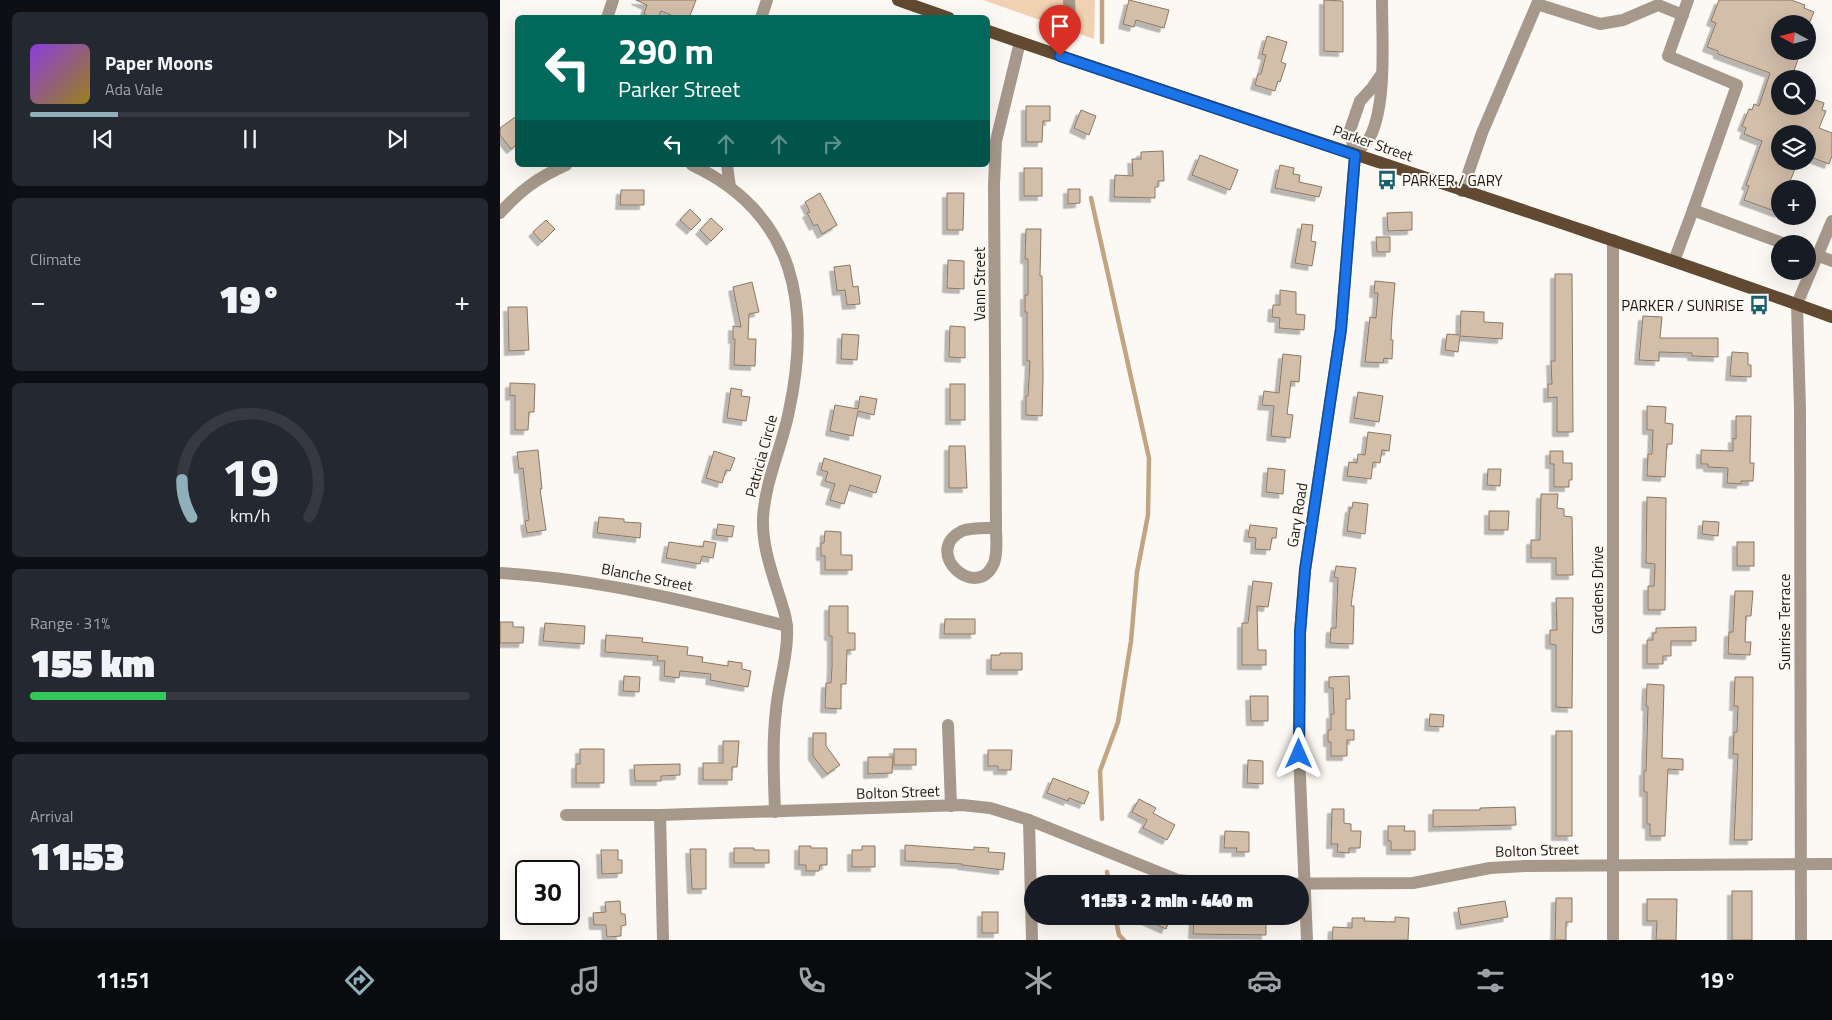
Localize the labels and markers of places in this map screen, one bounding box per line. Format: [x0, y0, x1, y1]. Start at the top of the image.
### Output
pin [1039, 5, 1081, 56]
bus stop icon: PARKER / GARY [1376, 169, 1398, 191]
place label: PARKER / GARY [1402, 169, 1503, 192]
place label: PARKER / SUNRISE [1621, 294, 1744, 317]
bus stop icon: PARKER / SUNRISE [1748, 294, 1770, 316]

